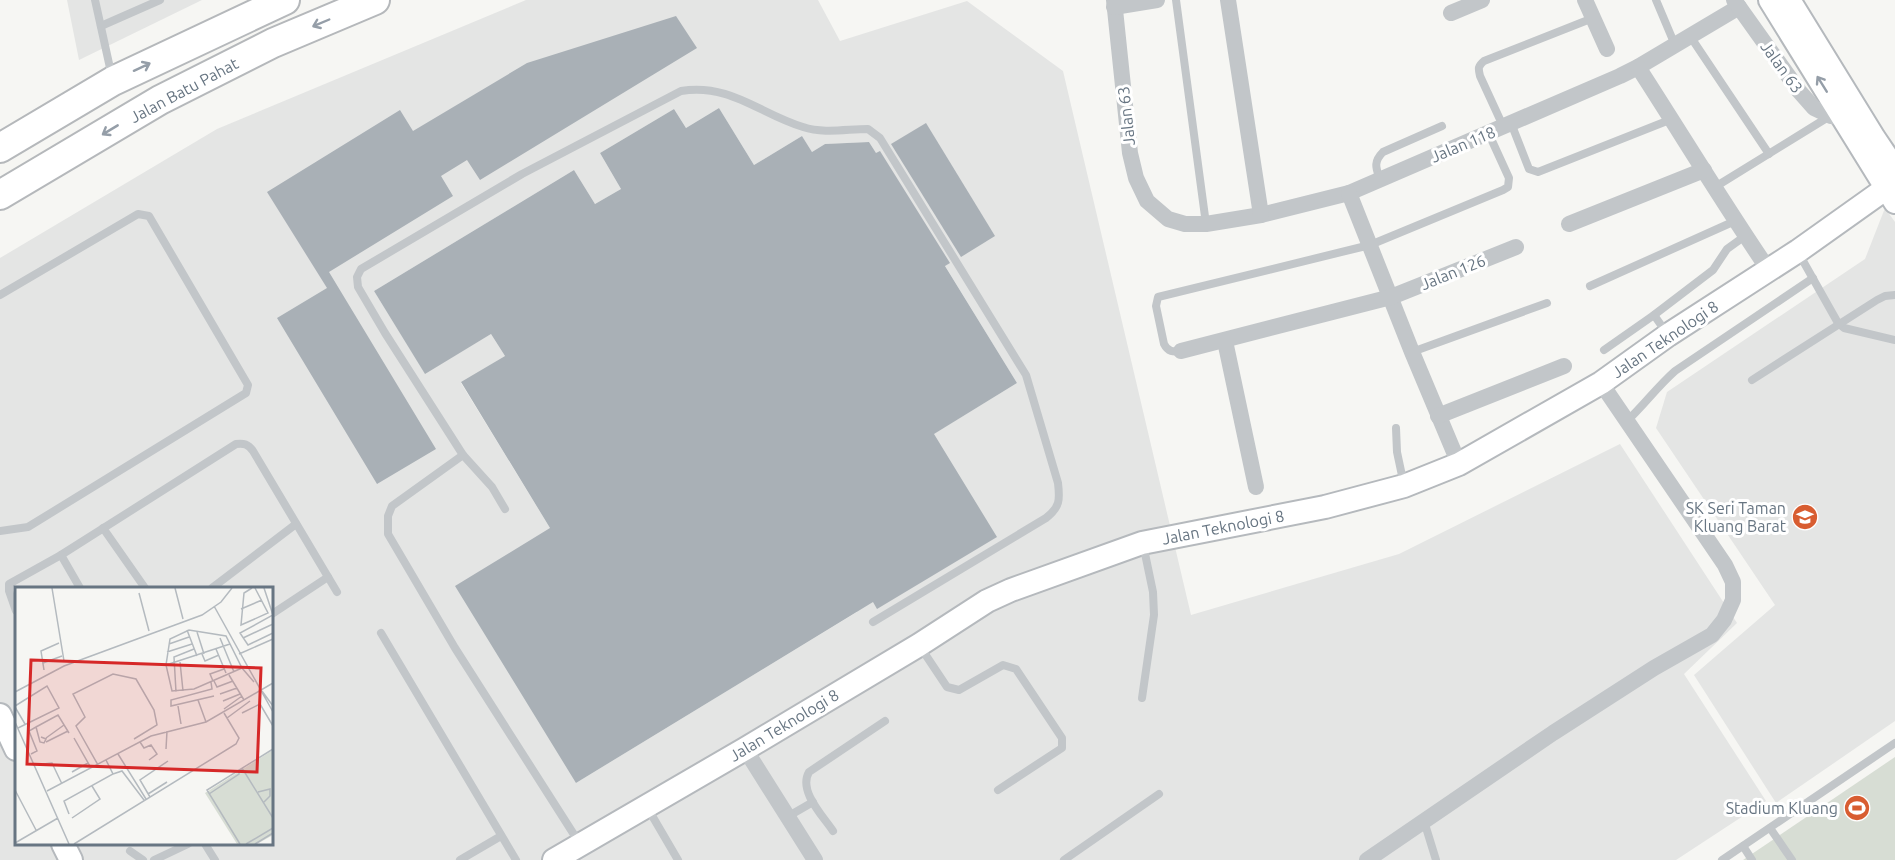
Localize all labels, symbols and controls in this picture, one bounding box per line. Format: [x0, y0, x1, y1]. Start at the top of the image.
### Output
one-way arrow [313, 18, 331, 29]
street label: Jalan 63 [1757, 38, 1807, 96]
street label: Jalan Batu Pahat [127, 54, 242, 126]
one-way arrow [132, 61, 150, 73]
one-way arrow [1815, 76, 1827, 93]
street label: Jalan 63 [1114, 86, 1138, 146]
street label: Jalan 118 [1428, 122, 1498, 166]
one-way arrow [102, 124, 119, 136]
street label: Jalan 126 [1418, 251, 1488, 293]
street label: Jalan Teknologi 8 [1608, 297, 1722, 381]
place label: SK Seri Taman Kluang Barat [1686, 499, 1787, 535]
school or university icon: SK Seri Taman Kluang Barat [1790, 502, 1820, 532]
street label: Jalan Teknologi 8 [1160, 506, 1286, 548]
inset map [15, 587, 273, 845]
street label: Jalan Teknologi 8 [726, 685, 842, 765]
sports icon: Stadium Kluang [1842, 793, 1872, 823]
place label: Stadium Kluang [1726, 799, 1838, 817]

